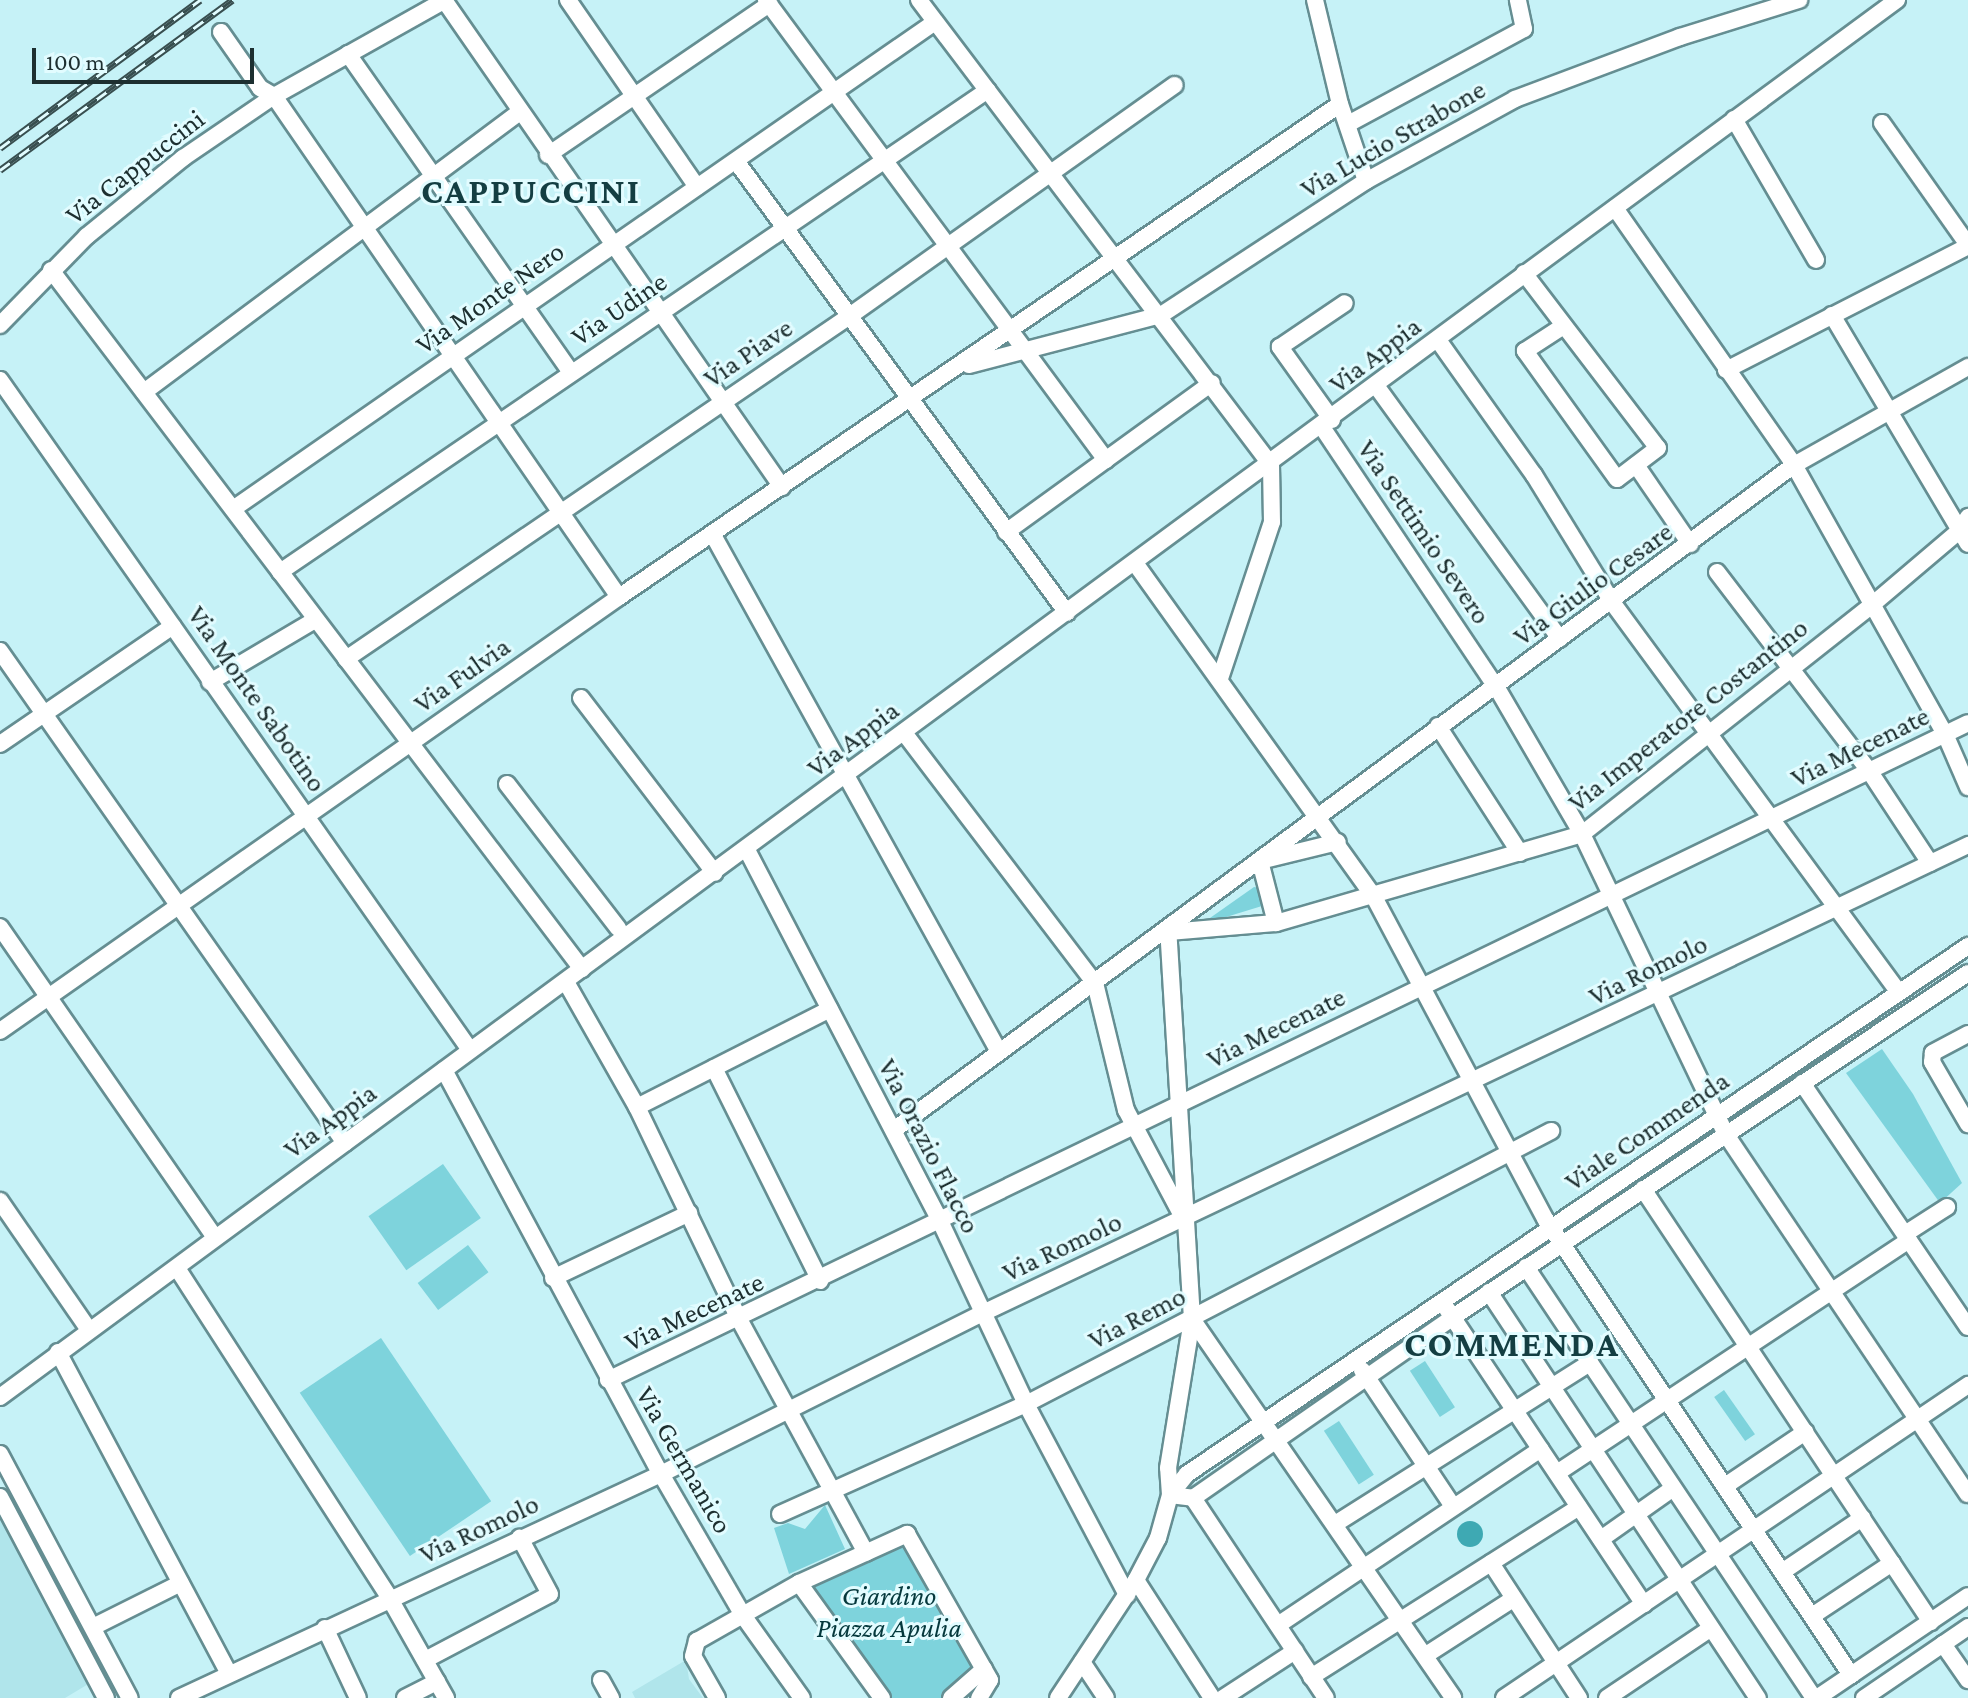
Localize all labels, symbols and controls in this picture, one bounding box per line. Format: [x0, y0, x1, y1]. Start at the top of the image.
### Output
scale bar [36, 32, 258, 82]
text: 100 m [46, 48, 105, 75]
street label: Via Lucio Strabone [1294, 72, 1492, 206]
street label: Via Cappuccini [59, 102, 211, 232]
district label: CAPPUCCINI [421, 170, 641, 214]
street label: Via Monte Nero [409, 234, 571, 362]
street label: Via Udine [565, 265, 673, 353]
street label: Via Appia [1322, 309, 1428, 401]
street label: Via Piave [697, 311, 799, 395]
street label: Via Settimio Severo [1350, 434, 1498, 630]
street label: Via Giulio Cesare [1507, 515, 1679, 653]
street label: Via Monte Sabotino [180, 599, 334, 799]
street label: Via Imperatore Costantino [1561, 611, 1815, 819]
street label: Via Fulvia [407, 630, 517, 720]
street label: Via Appia [800, 693, 906, 785]
street label: Via Mecenate [1785, 699, 1935, 795]
street label: Via Romolo [1583, 927, 1713, 1013]
street label: Via Mecenate [1201, 980, 1351, 1076]
street label: Via Orazio Flacco [871, 1053, 987, 1239]
street label: Viale Commenda [1558, 1064, 1736, 1198]
street label: Via Appia [277, 1076, 383, 1166]
street label: Via Romolo [997, 1205, 1127, 1289]
street label: Via Mecenate [619, 1265, 769, 1359]
street label: Via Remo [1083, 1279, 1191, 1357]
district label: COMMENDA [1404, 1323, 1620, 1367]
street label: Via Germanico [628, 1380, 740, 1540]
street label: Via Romolo [414, 1487, 544, 1571]
park label: Giardino Piazza Apulia [816, 1579, 962, 1645]

